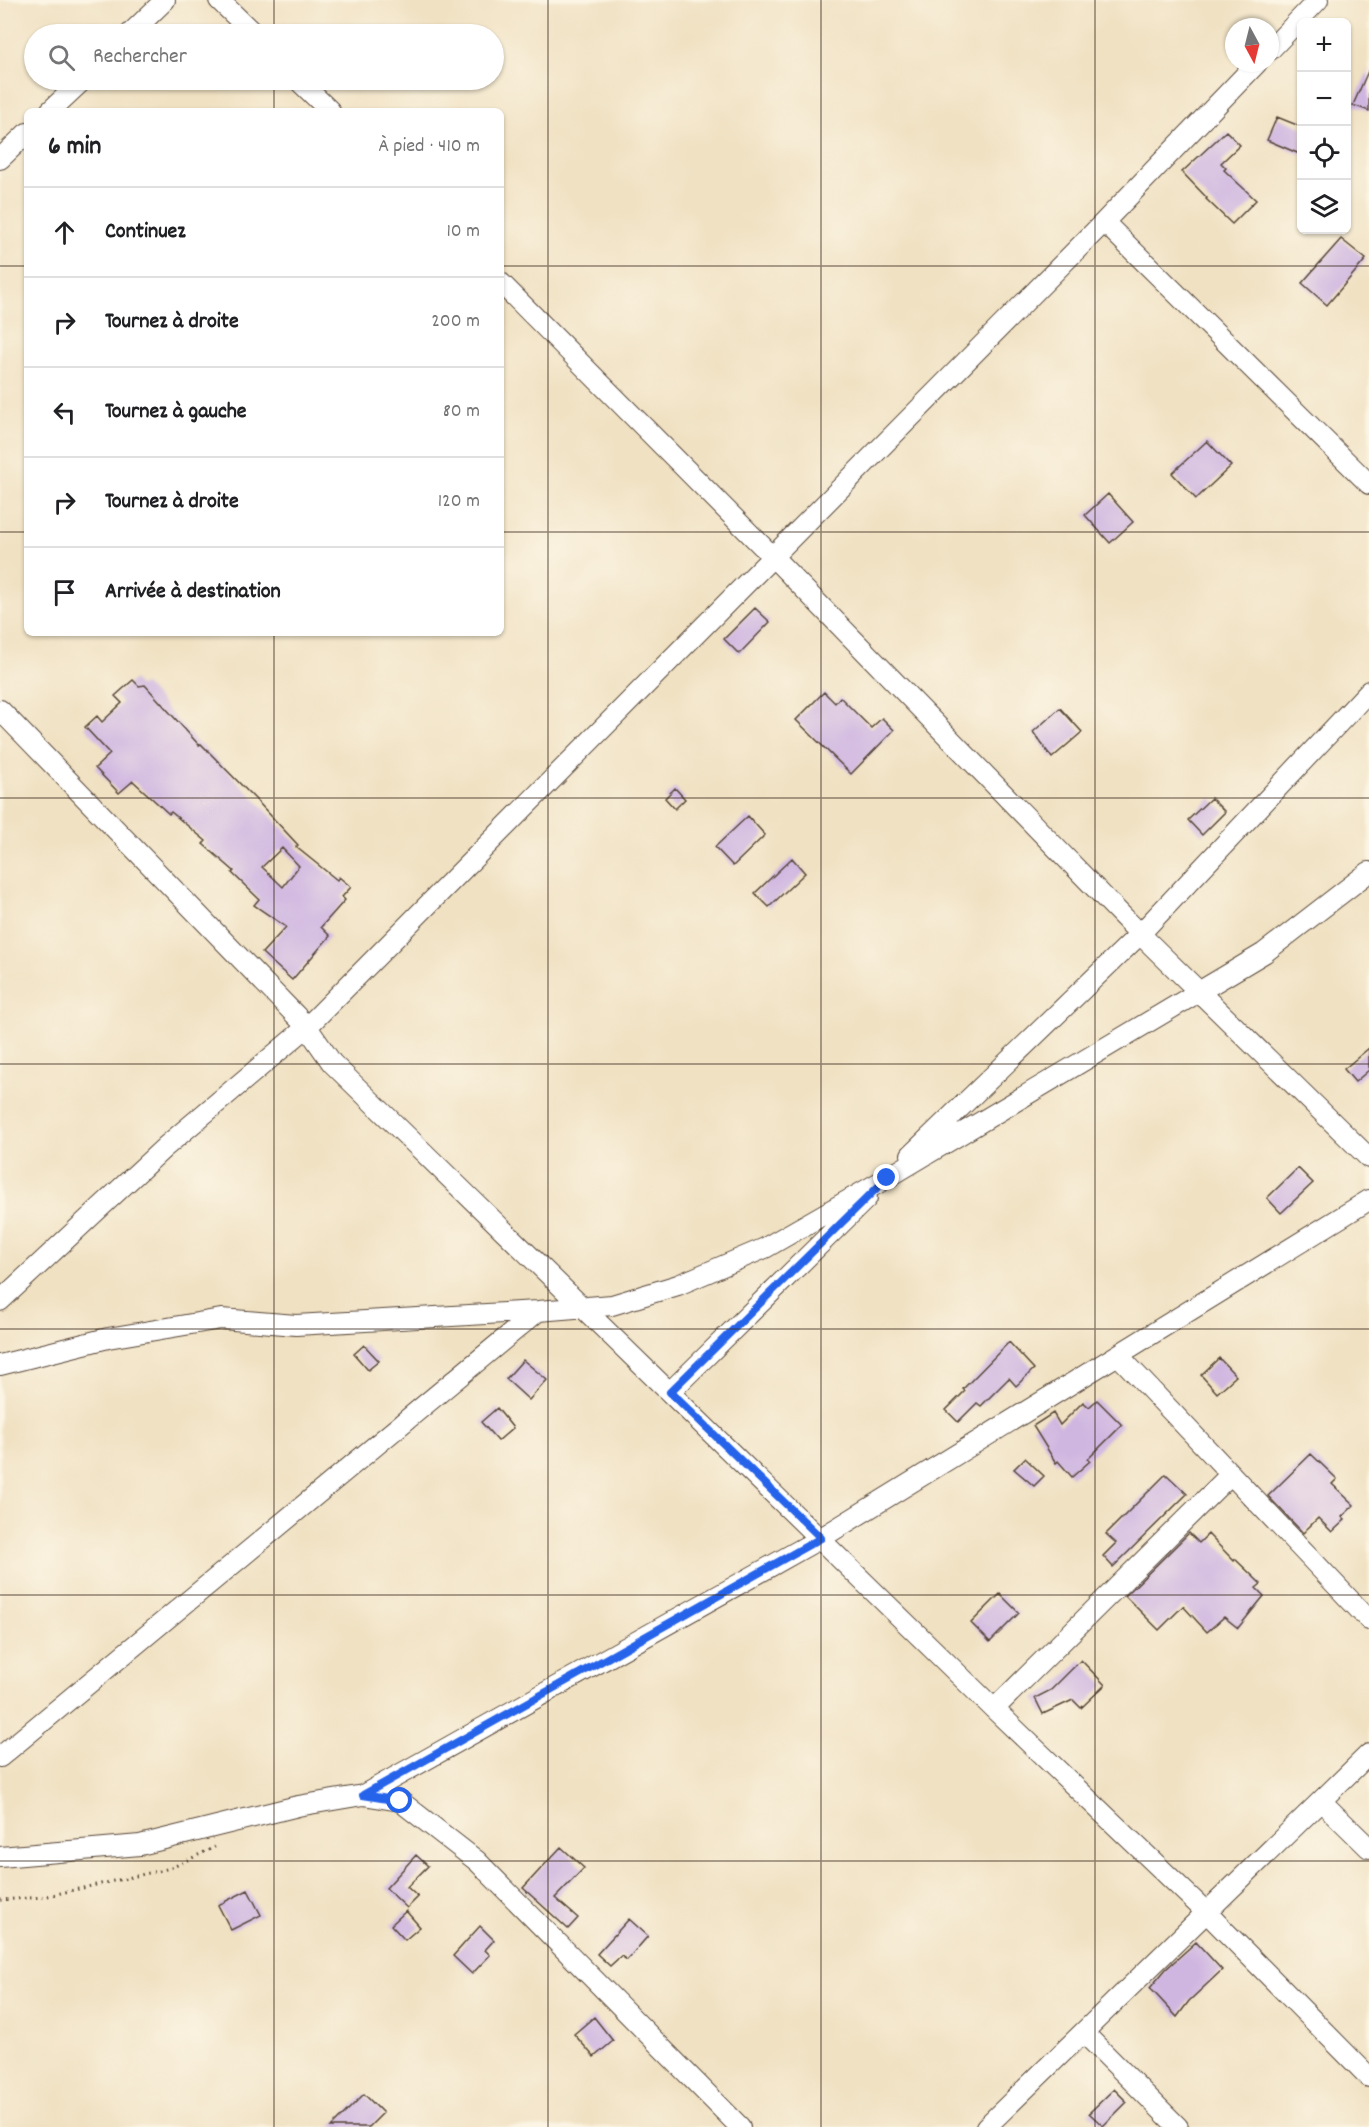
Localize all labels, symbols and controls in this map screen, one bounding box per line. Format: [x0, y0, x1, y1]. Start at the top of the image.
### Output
north arrow [1225, 18, 1279, 72]
map controls [1297, 18, 1351, 234]
button: + [1297, 18, 1351, 72]
search box [24, 24, 504, 90]
icon: search [45, 41, 78, 74]
text: Rechercher [93, 42, 187, 73]
button: − [1297, 72, 1351, 126]
button: locate [1297, 126, 1351, 180]
text: 6 min [48, 129, 101, 166]
text: À pied · 410 m [378, 133, 480, 161]
button: layers [1297, 180, 1351, 234]
icon: ahead [48, 216, 81, 249]
text: Continuez [105, 217, 186, 248]
text: 10 m [446, 218, 480, 246]
icon: right [48, 306, 81, 339]
text: Tournez à droite [105, 307, 239, 338]
text: 200 m [431, 308, 480, 336]
icon: left [48, 396, 81, 429]
text: Tournez à gauche [105, 397, 247, 428]
text: 80 m [443, 398, 480, 426]
icon: right [48, 486, 81, 519]
text: Tournez à droite [105, 487, 239, 518]
text: 120 m [438, 488, 480, 516]
icon: arrive [48, 576, 81, 609]
text: Arrivée à destination [105, 577, 281, 608]
route end [873, 1164, 899, 1190]
route start [386, 1787, 412, 1813]

